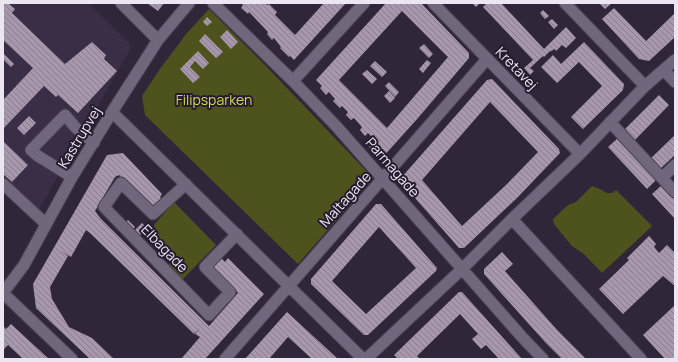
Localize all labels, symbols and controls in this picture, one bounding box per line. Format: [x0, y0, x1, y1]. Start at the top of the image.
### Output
street label: Kretavej [492, 42, 542, 94]
park label: Filipsparken [176, 90, 252, 109]
street label: Kastrupvej [53, 103, 105, 171]
street label: Parmagade [362, 133, 424, 201]
street label: Maltagade [315, 167, 375, 231]
street label: Elbagade [137, 220, 193, 276]

